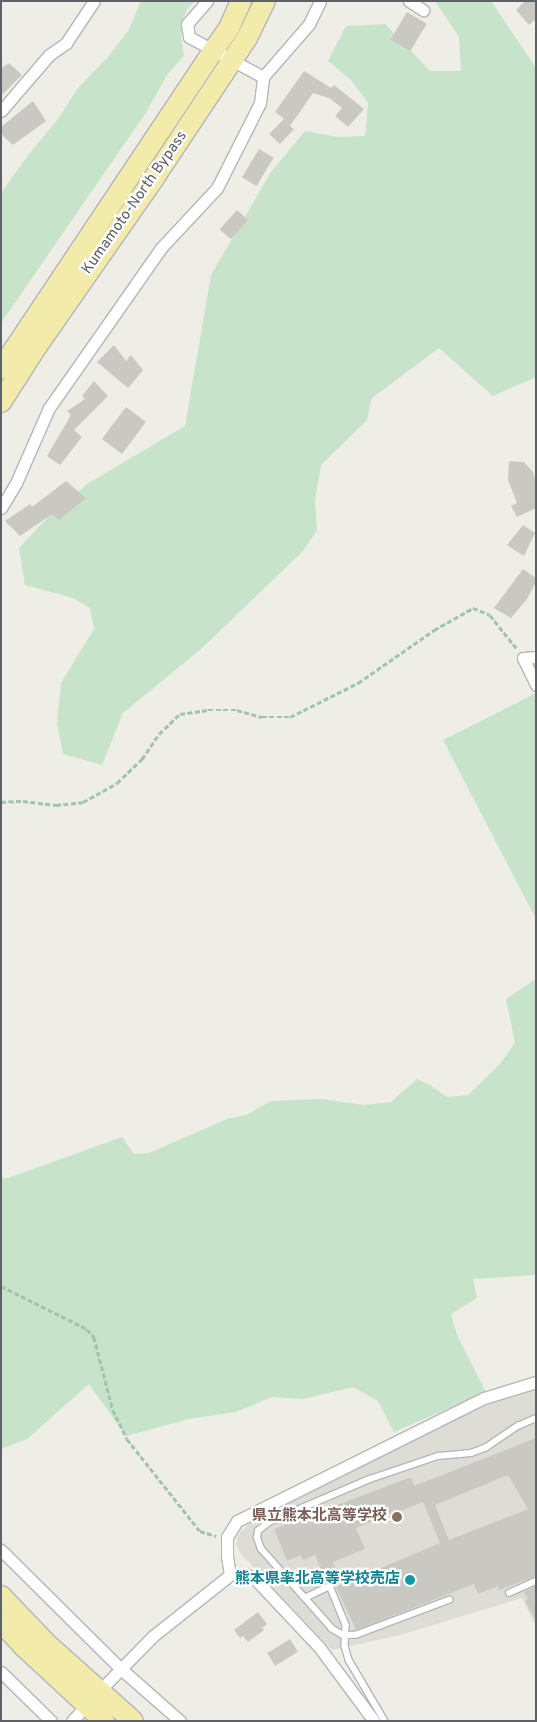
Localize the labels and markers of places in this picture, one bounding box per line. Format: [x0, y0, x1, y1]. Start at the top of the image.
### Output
place label: 県立熊本北高等学校 [252, 1508, 387, 1526]
marker: 県立熊本北高等学校 [391, 1511, 403, 1523]
place label: 熊本県率北高等学校売店 [235, 1571, 400, 1589]
marker: 熊本県率北高等学校売店 [404, 1574, 416, 1586]

